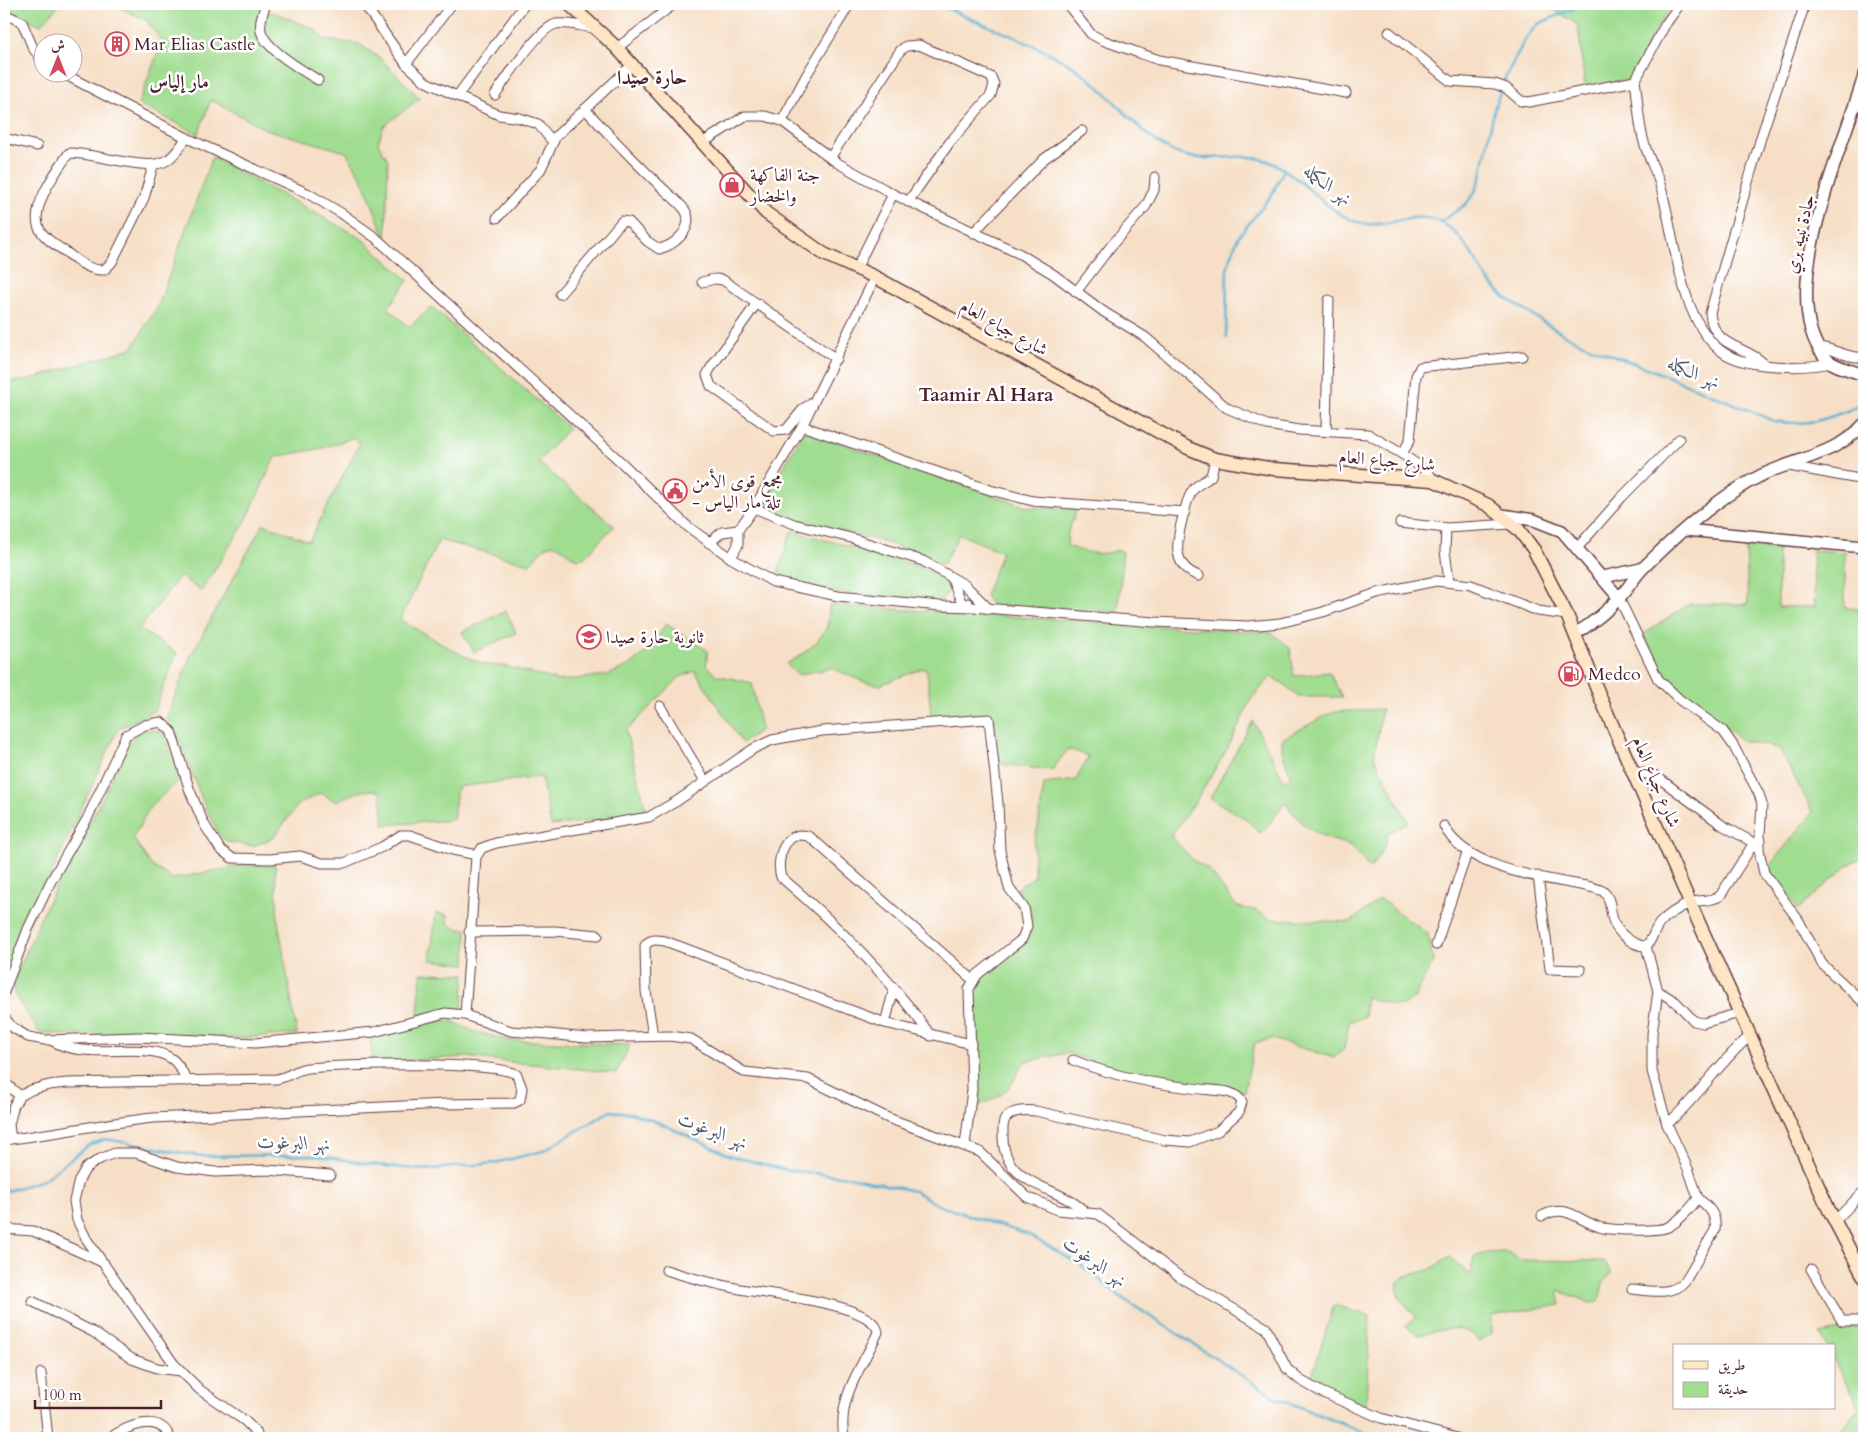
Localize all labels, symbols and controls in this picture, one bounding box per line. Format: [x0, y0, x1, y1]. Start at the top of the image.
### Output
building icon: Mar Elias Castle [104, 31, 130, 57]
north arrow [32, 32, 82, 82]
place label: Mar Elias Castle [134, 32, 256, 57]
text: ش [51, 36, 65, 55]
district label: حارة صيدا [617, 64, 687, 91]
district label: مار إلياس [149, 69, 209, 95]
water label: نهر الكمله [1298, 158, 1358, 212]
place label: جنة الفاكهة والخضار [748, 163, 820, 209]
shop icon: جنة الفاكهة والخضار [719, 172, 745, 198]
street label: جادة نبيه بري [1779, 192, 1823, 276]
street label: شارع جباع العام [954, 294, 1052, 365]
water label: نهر الكمله [1664, 351, 1724, 395]
district label: Taamir Al Hara [918, 382, 1054, 408]
street label: شارع جباع العام [1337, 444, 1436, 481]
place label: مجمع قوى الأمن - تلة مار الياس [692, 468, 783, 515]
public building icon: مجمع قوى الأمن - تلة مار الياس [662, 478, 688, 504]
school or university icon: ثانوية حارة صيدا [576, 624, 602, 650]
place label: ثانوية حارة صيدا [606, 625, 704, 650]
fuel station icon: Medco [1558, 661, 1584, 687]
place label: Medco [1588, 662, 1641, 687]
street label: شارع جباع العام [1623, 733, 1686, 833]
water label: نهر البرغوت [674, 1106, 752, 1156]
water label: نهر البرغوت [257, 1129, 331, 1157]
water label: نهر البرغوت [1058, 1230, 1132, 1294]
legend [1673, 1344, 1836, 1410]
text: طريق [1718, 1355, 1745, 1375]
scale bar [35, 1377, 161, 1409]
text: حديقة [1718, 1379, 1748, 1399]
text: 100 m [42, 1385, 82, 1405]

